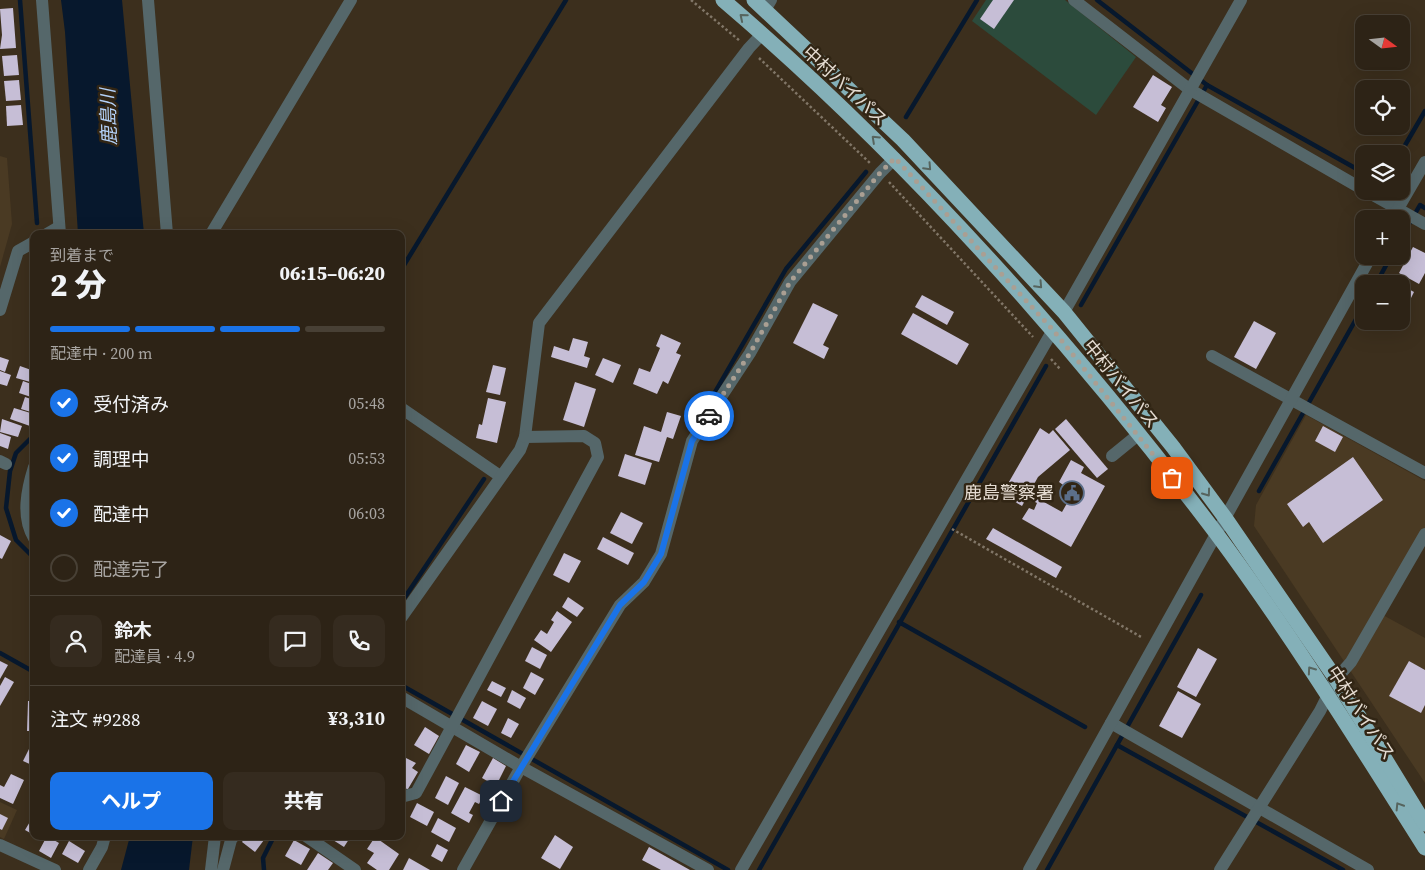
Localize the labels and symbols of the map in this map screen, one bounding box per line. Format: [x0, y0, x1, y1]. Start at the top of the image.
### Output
one-way arrow [740, 15, 749, 23]
north arrow [1355, 15, 1410, 70]
street label: 中村バイパス [797, 40, 893, 131]
water label: 鹿島川 [94, 86, 122, 146]
one-way arrow [872, 136, 881, 145]
one-way arrow [922, 161, 931, 170]
one-way arrow [1033, 280, 1042, 289]
street label: 中村バイパス [1078, 334, 1165, 433]
courier [684, 391, 734, 441]
pin [1151, 457, 1193, 499]
place label: 鹿島警察署 [964, 480, 1054, 505]
public building icon: 鹿島警察署 [1059, 480, 1085, 506]
one-way arrow [1201, 487, 1210, 497]
street label: 中村バイパス [1322, 661, 1401, 765]
one-way arrow [1308, 666, 1317, 676]
pin [480, 780, 522, 822]
one-way arrow [1396, 803, 1405, 812]

